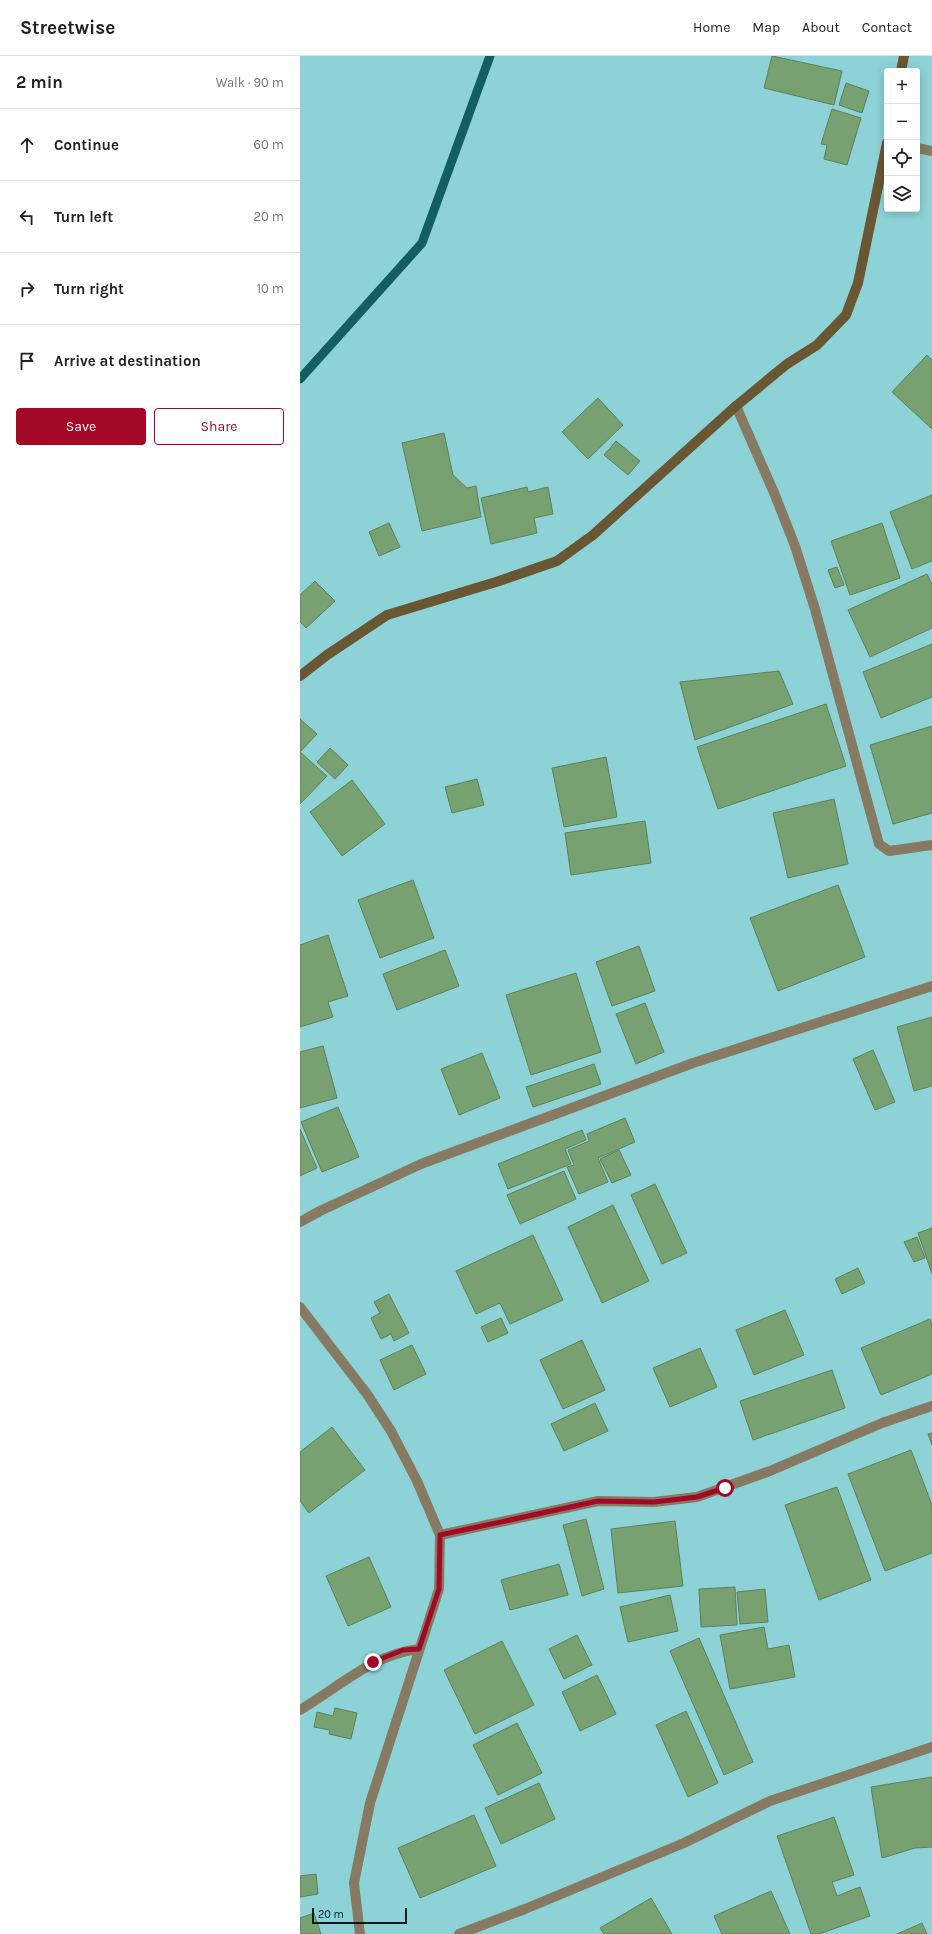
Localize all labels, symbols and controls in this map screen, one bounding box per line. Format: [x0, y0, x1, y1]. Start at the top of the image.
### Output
text: Streetwise [20, 17, 115, 39]
text: Home [693, 19, 730, 36]
text: Map [752, 19, 780, 36]
text: About [802, 19, 840, 36]
text: Contact [862, 19, 912, 36]
map controls [884, 68, 920, 212]
button: + [884, 68, 920, 104]
text: 2 min [16, 72, 63, 92]
text: Walk · 90 m [216, 75, 284, 90]
button: − [884, 104, 920, 140]
icon: ahead [16, 134, 38, 156]
text: Continue [54, 136, 119, 154]
text: 60 m [254, 137, 284, 152]
button: locate [884, 140, 920, 176]
button: layers [884, 176, 920, 212]
icon: left [16, 206, 38, 228]
text: Turn left [54, 208, 113, 226]
text: 20 m [254, 209, 284, 224]
icon: right [16, 278, 38, 300]
text: Turn right [54, 280, 124, 298]
text: 10 m [257, 281, 284, 296]
icon: arrive [16, 350, 38, 372]
text: Arrive at destination [54, 352, 201, 370]
button: Save [16, 408, 146, 445]
button: Share [154, 408, 284, 445]
route start [716, 1479, 734, 1497]
route end [364, 1653, 382, 1671]
scale bar [312, 1906, 407, 1925]
text: 20 m [318, 1908, 344, 1921]

